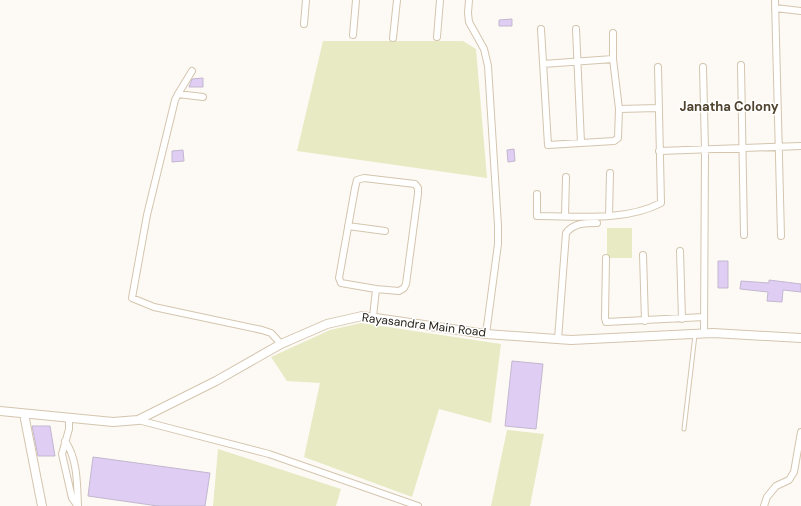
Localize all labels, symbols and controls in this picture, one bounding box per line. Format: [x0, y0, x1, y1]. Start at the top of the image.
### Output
district label: Janatha Colony [679, 98, 779, 115]
street label: Rayasandra Main Road [361, 309, 487, 341]

